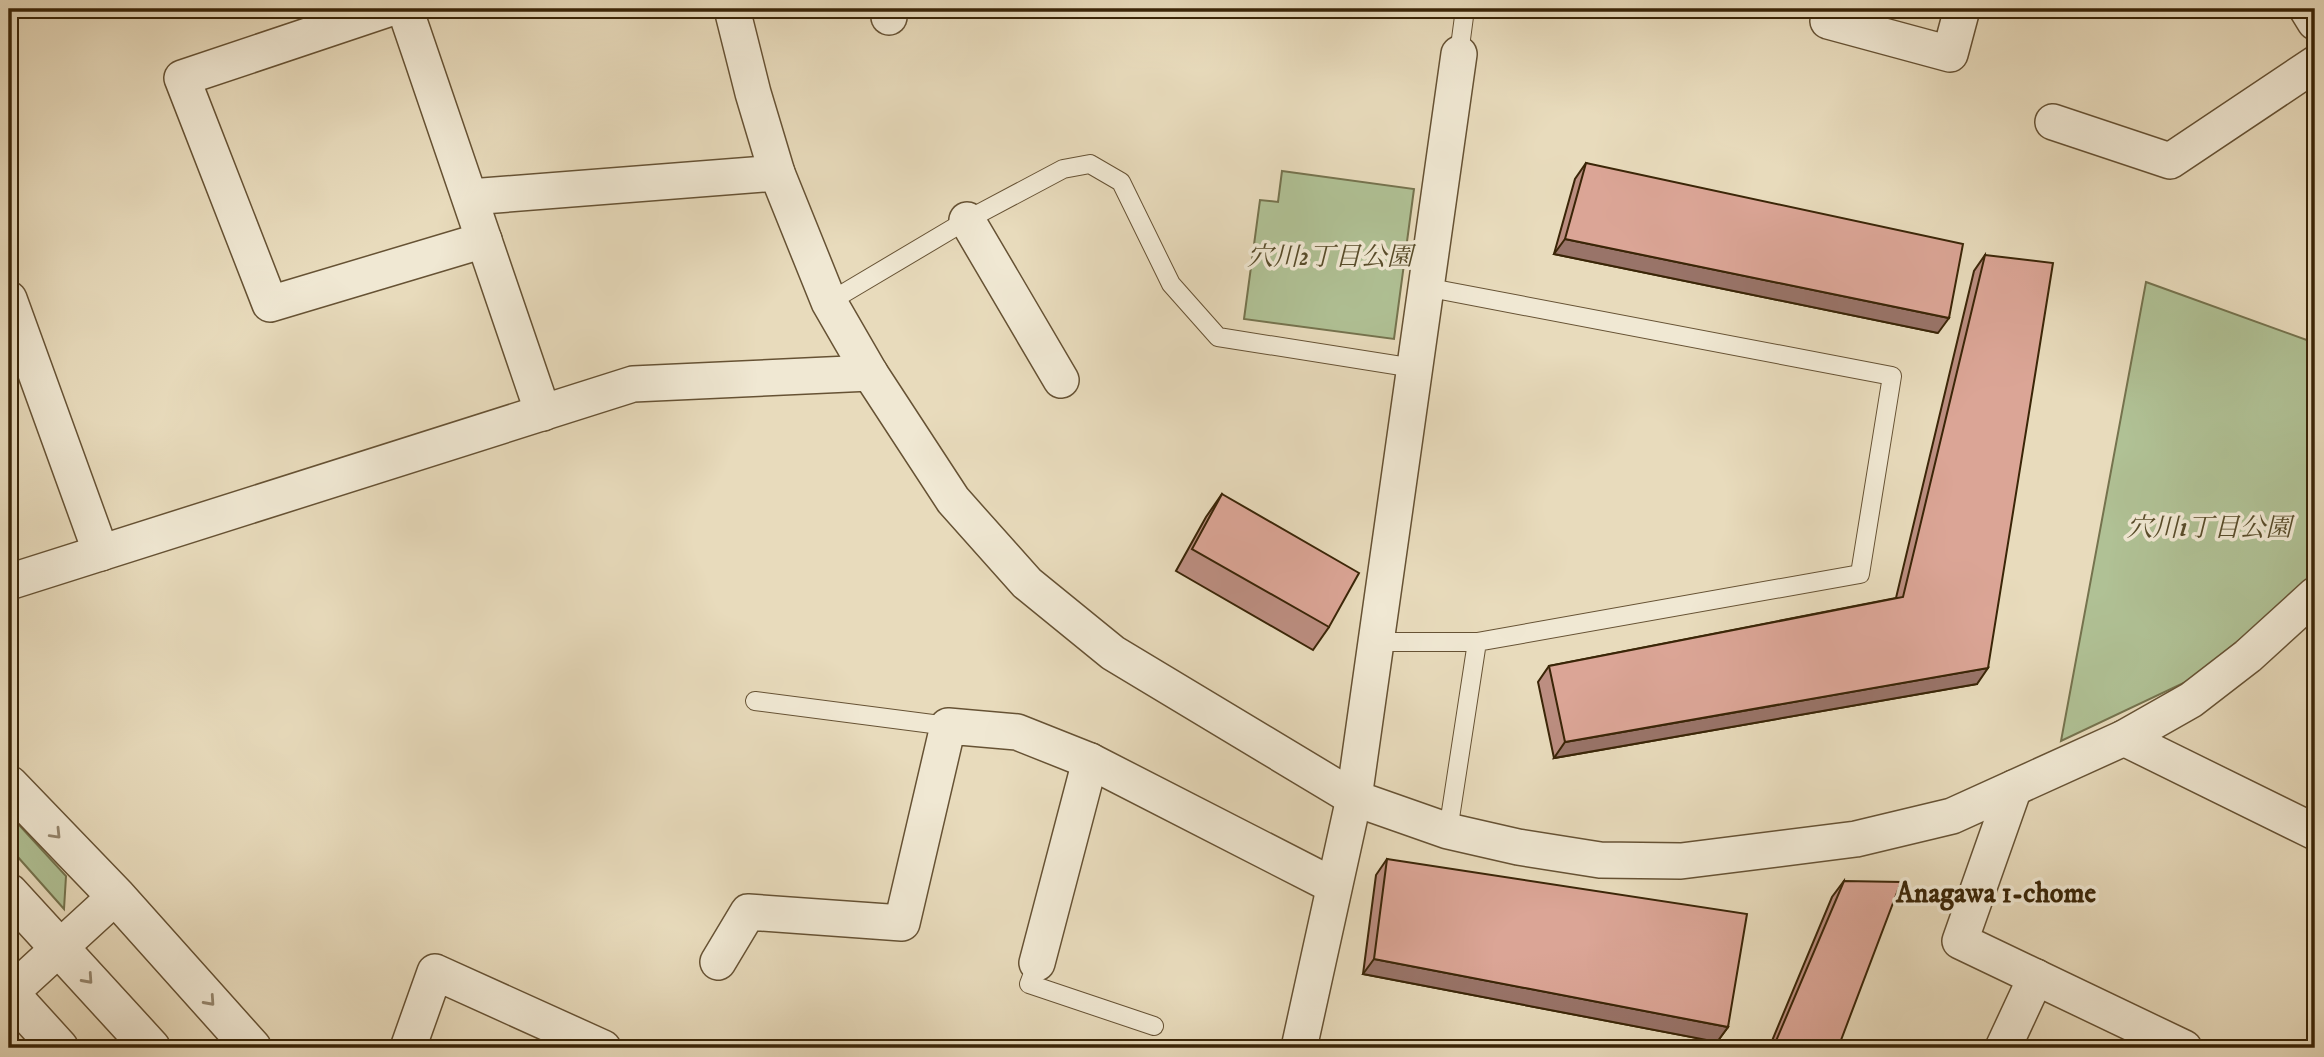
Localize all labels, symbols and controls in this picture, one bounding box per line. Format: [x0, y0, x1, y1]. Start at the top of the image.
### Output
park label: 穴川2丁目公園 [1247, 241, 1417, 274]
park label: 穴川1丁目公園 [2126, 512, 2296, 545]
one-way arrow [48, 826, 61, 839]
district label: Anagawa 1-chome [1895, 876, 2096, 911]
one-way arrow [80, 971, 92, 984]
one-way arrow [202, 993, 214, 1006]

